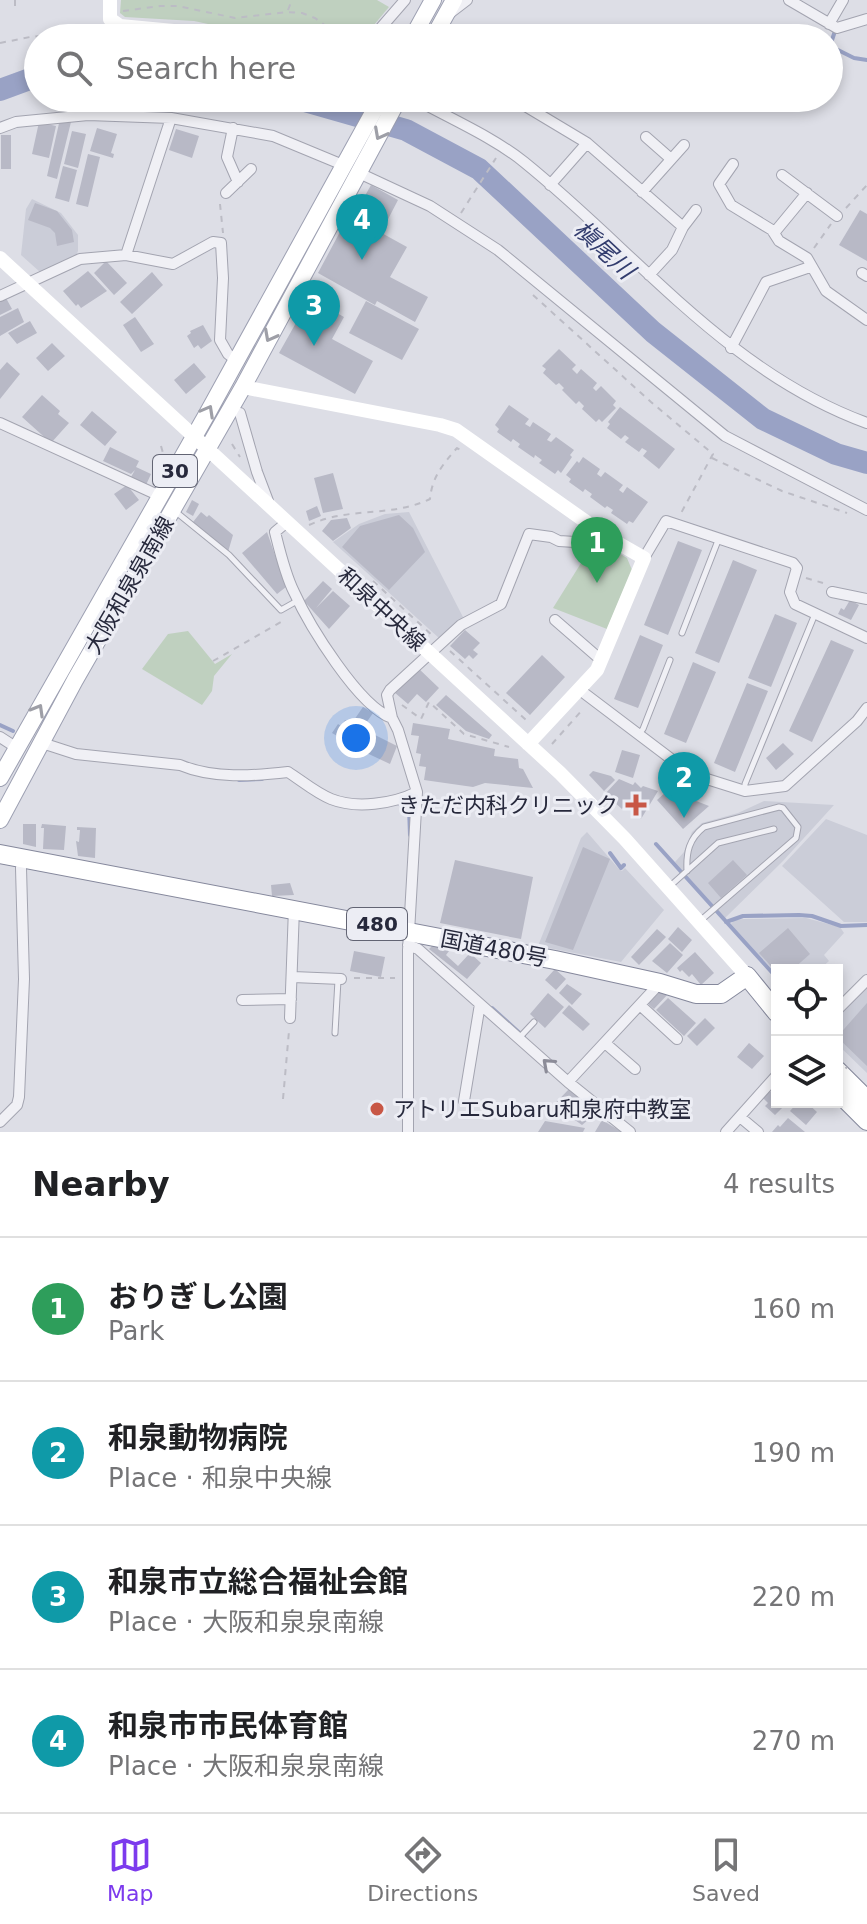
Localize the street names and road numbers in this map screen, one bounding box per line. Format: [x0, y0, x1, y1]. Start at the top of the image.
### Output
road number: 30 [153, 455, 197, 487]
street label: 大阪和泉泉南線 [80, 512, 179, 658]
street label: 和泉中央線 [333, 563, 430, 656]
road number: 480 [347, 908, 407, 940]
street label: 国道480号 [439, 926, 549, 971]

